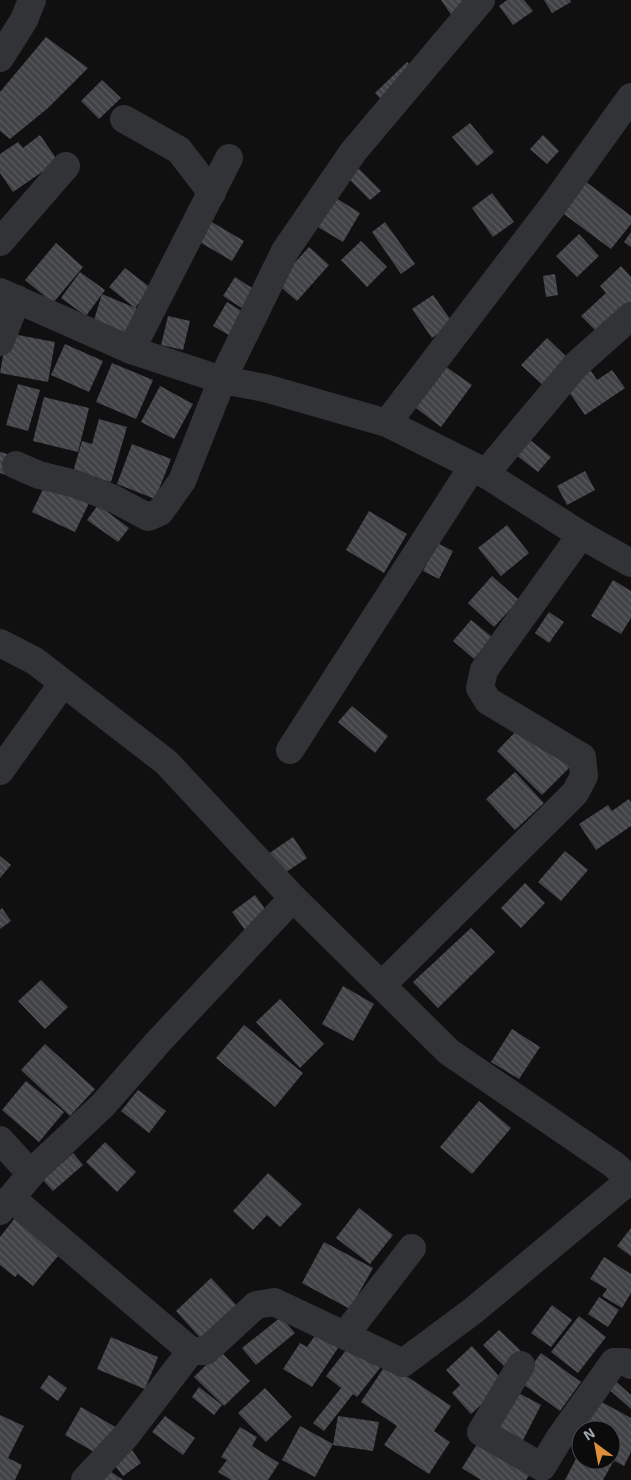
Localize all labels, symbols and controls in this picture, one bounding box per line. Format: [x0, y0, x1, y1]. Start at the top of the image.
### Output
north arrow [571, 1420, 621, 1470]
text: N [580, 1424, 598, 1443]

